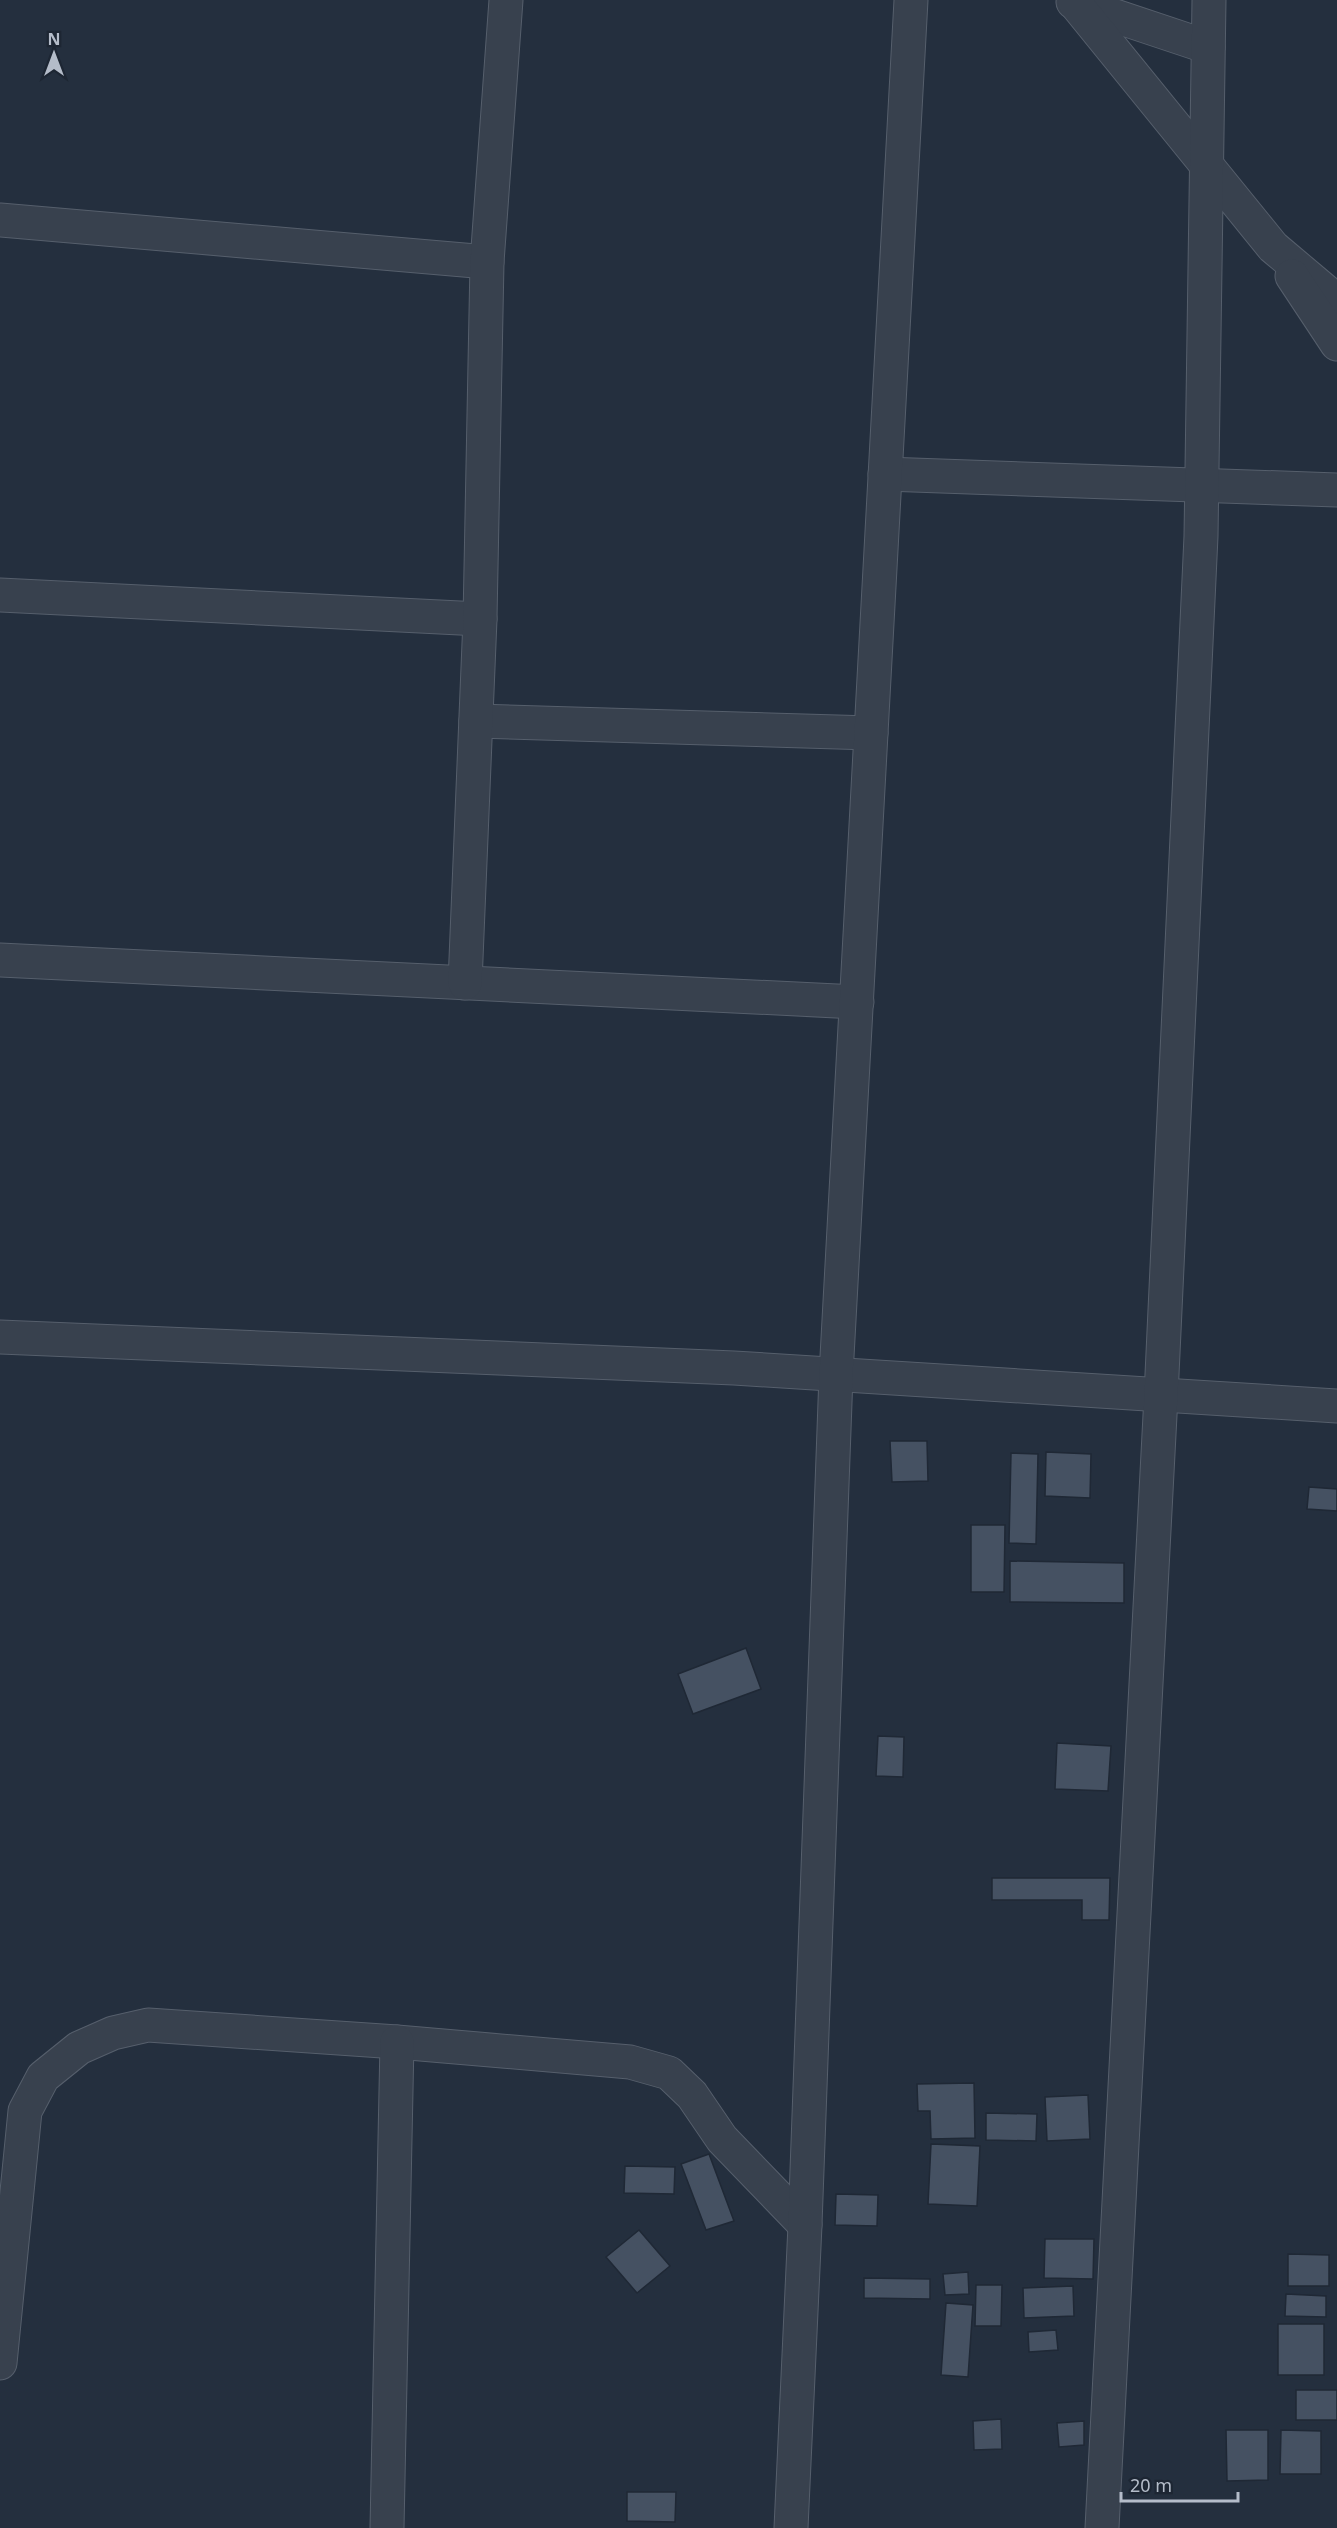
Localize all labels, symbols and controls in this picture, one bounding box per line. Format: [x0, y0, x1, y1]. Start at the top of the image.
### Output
north arrow [24, 24, 84, 84]
text: N [47, 28, 61, 50]
scale bar [1121, 2465, 1238, 2503]
text: 20 m [1130, 2473, 1172, 2497]

